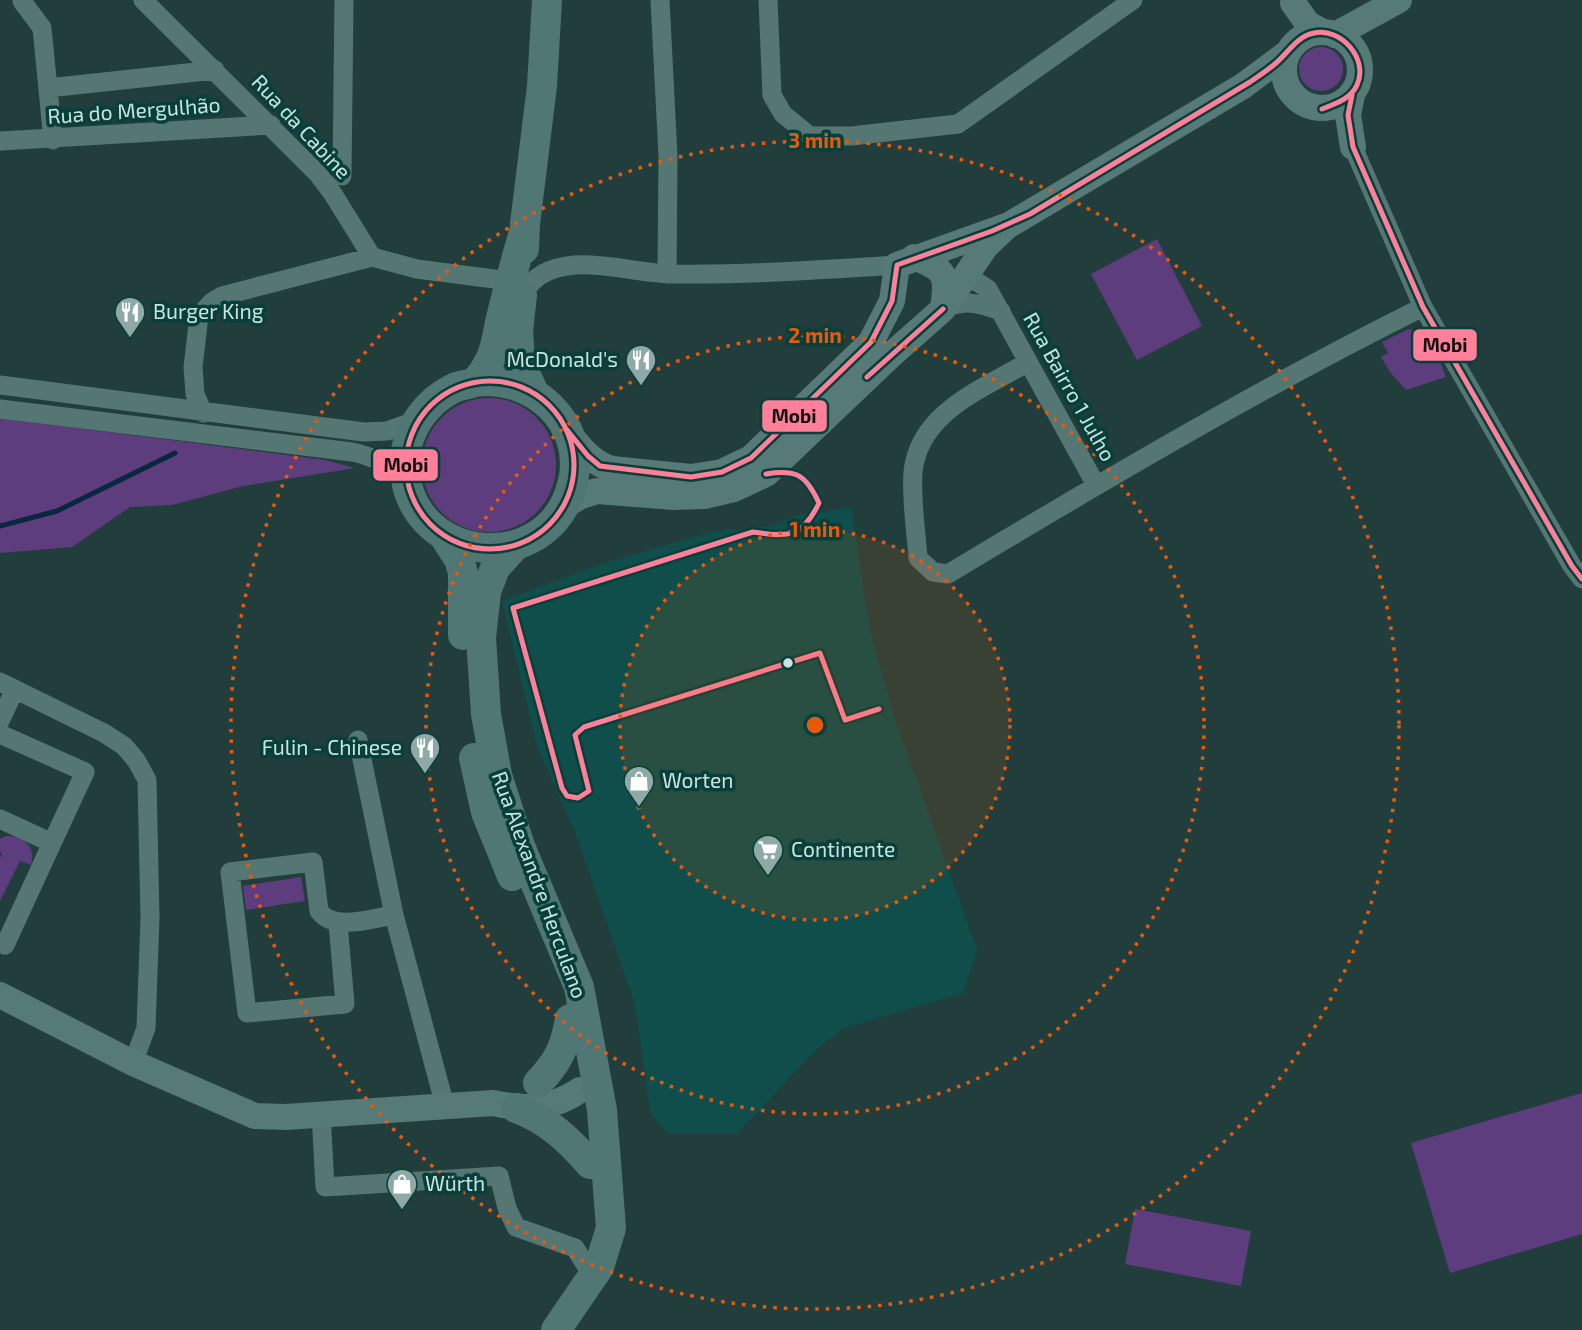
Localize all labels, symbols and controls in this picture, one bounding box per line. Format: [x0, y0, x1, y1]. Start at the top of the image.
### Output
street label: Rua da Cabine [247, 69, 357, 183]
street label: Rua do Mergulhão [47, 91, 221, 128]
text: 3 min [788, 127, 842, 152]
restaurant icon: Burger King [113, 295, 147, 339]
place label: Burger King [153, 298, 264, 323]
street label: Rua Bairro 1 Julho [1019, 308, 1122, 465]
text: 2 min [788, 322, 842, 347]
line badge: Mobi [1412, 328, 1478, 362]
text: Mobi [1422, 333, 1468, 356]
restaurant icon: McDonald's [624, 343, 658, 387]
place label: McDonald's [506, 346, 618, 371]
line badge: Mobi [761, 399, 828, 433]
text: Mobi [771, 404, 817, 427]
line badge: Mobi [372, 448, 439, 482]
text: Mobi [383, 453, 429, 476]
text: 1 min [790, 516, 840, 541]
unlabelled marker [781, 656, 795, 670]
centre of rings [803, 713, 827, 737]
restaurant icon: Fulin - Chinese [408, 731, 442, 775]
place label: Fulin - Chinese [262, 734, 402, 759]
shop icon: Worten [622, 764, 656, 808]
place label: Worten [662, 767, 733, 792]
street label: Rua Alexandre Herculano [488, 768, 593, 1001]
supermarket icon: Continente [751, 833, 785, 877]
place label: Continente [791, 836, 895, 861]
shop icon: Würth [385, 1167, 419, 1211]
place label: Würth [425, 1170, 485, 1195]

